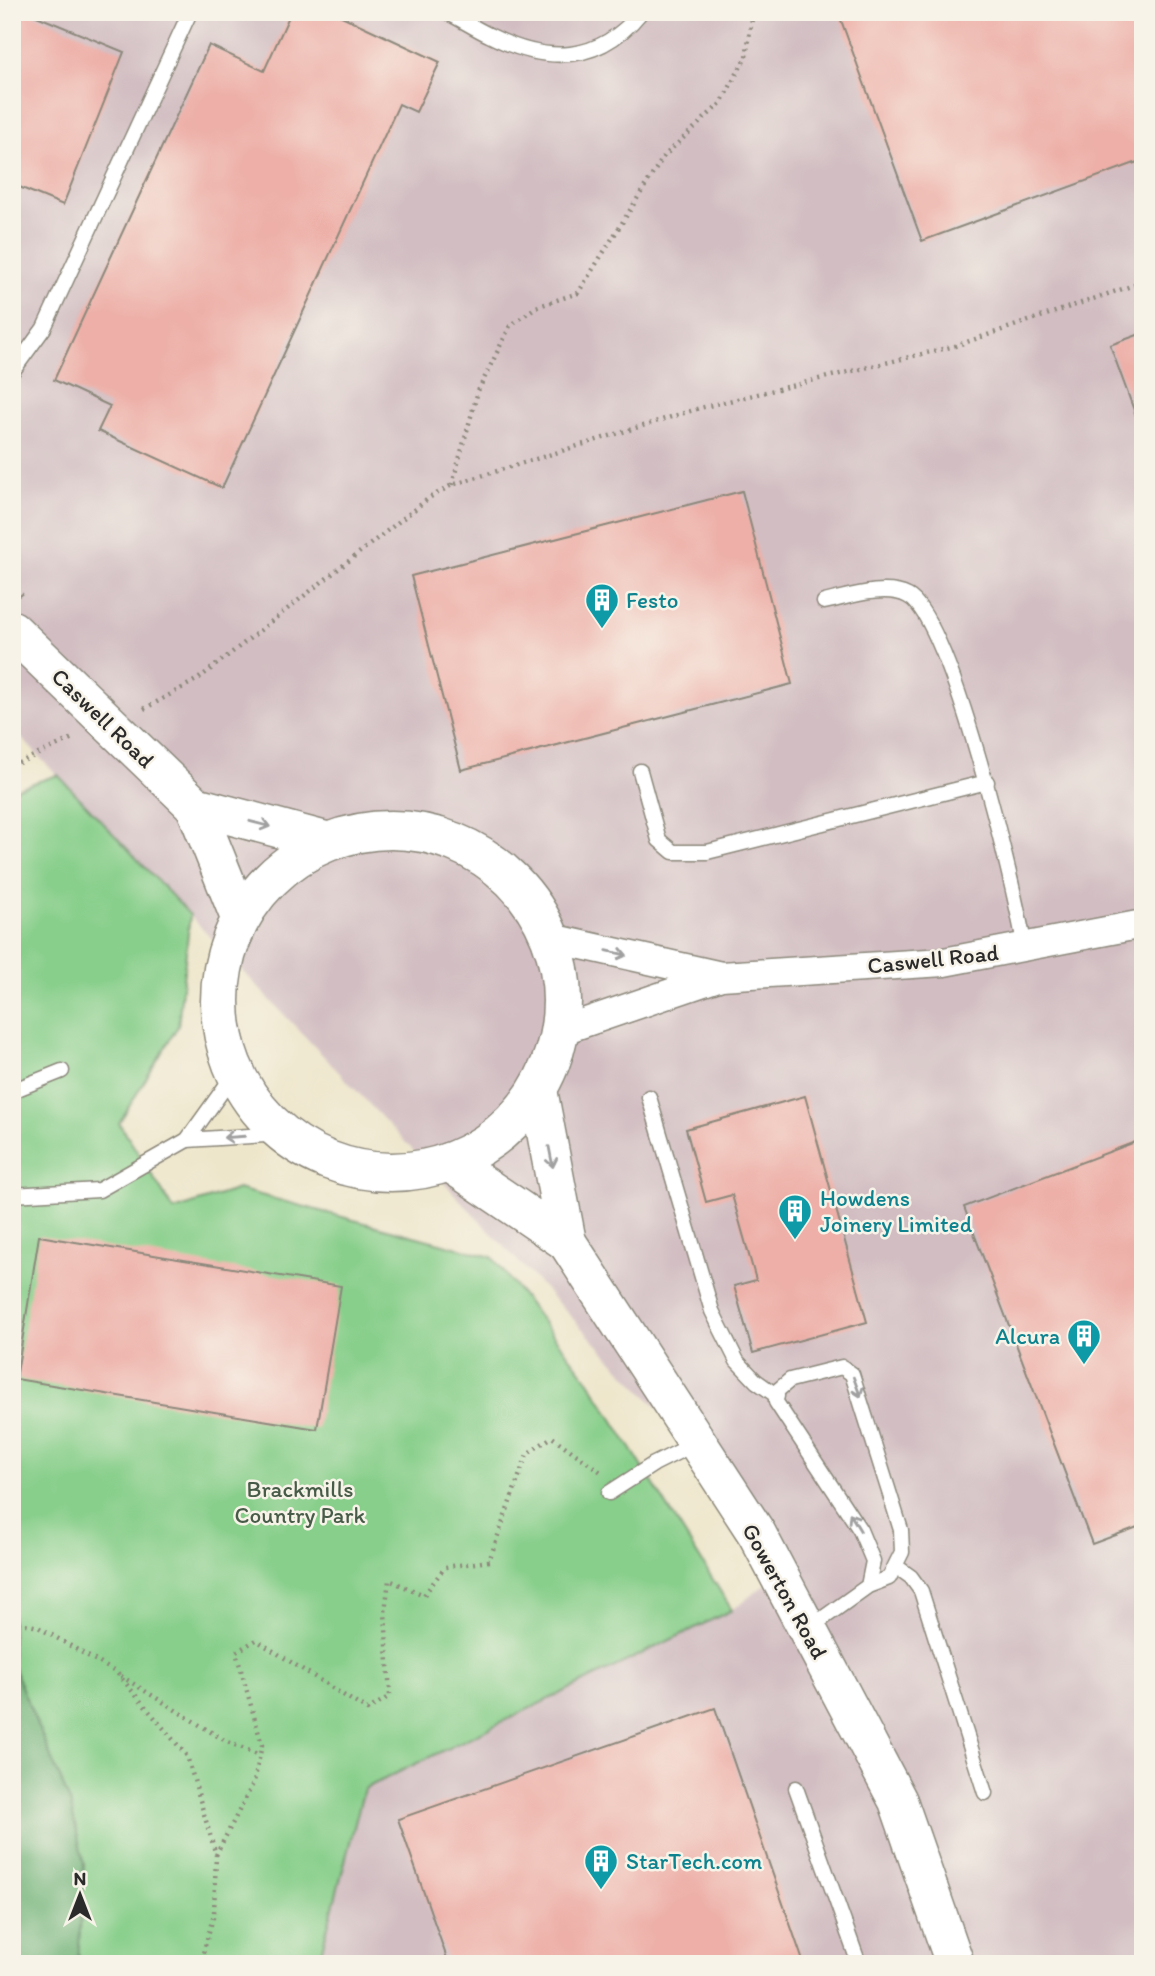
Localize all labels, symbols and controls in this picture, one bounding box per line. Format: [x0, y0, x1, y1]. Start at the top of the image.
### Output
building icon: Festo [583, 581, 621, 630]
place label: Festo [626, 586, 679, 614]
street label: Caswell Road [46, 662, 160, 774]
one-way arrow [249, 818, 271, 831]
street label: Caswell Road [866, 938, 1000, 980]
one-way arrow [605, 947, 628, 960]
one-way arrow [224, 1131, 246, 1144]
one-way arrow [544, 1145, 558, 1168]
place label: Howdens Joinery Limited [820, 1184, 973, 1238]
building icon: Howdens Joinery Limited [776, 1192, 814, 1241]
building icon: Alcura [1065, 1317, 1103, 1366]
place label: Alcura [995, 1322, 1060, 1350]
one-way arrow [852, 1376, 864, 1398]
park label: Brackmills Country Park [235, 1475, 365, 1529]
one-way arrow [848, 1513, 862, 1533]
street label: Gowerton Road [736, 1518, 834, 1664]
building icon: StarTech.com [582, 1842, 620, 1891]
place label: StarTech.com [626, 1847, 762, 1875]
north arrow [46, 1860, 116, 1930]
text: N [74, 1867, 86, 1890]

